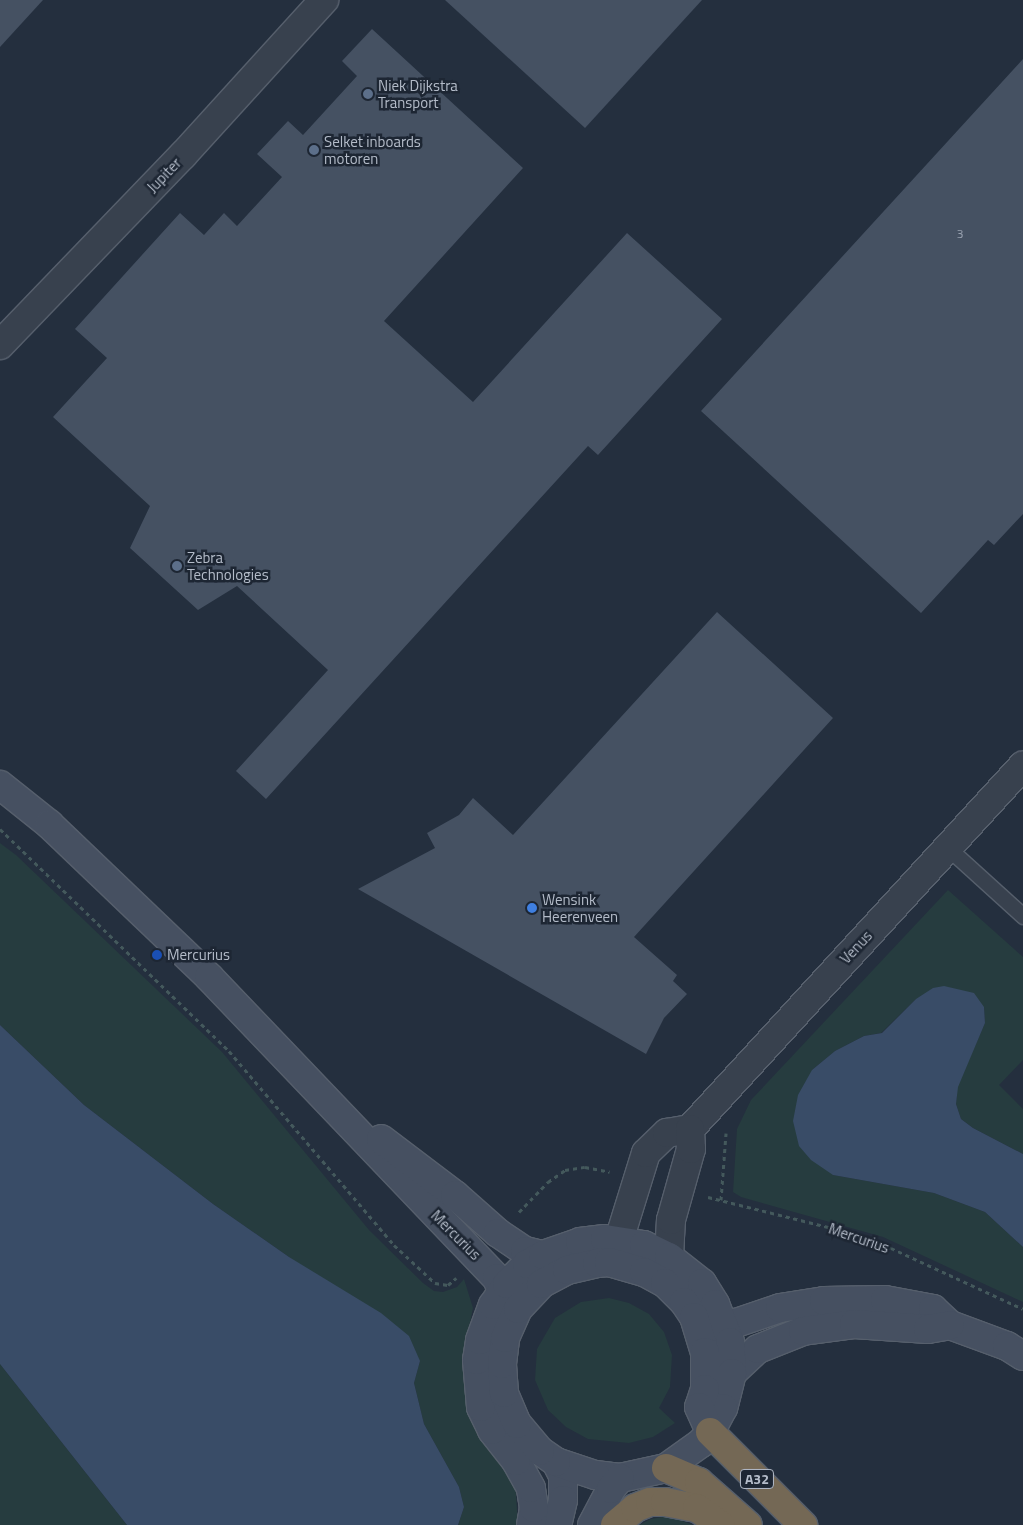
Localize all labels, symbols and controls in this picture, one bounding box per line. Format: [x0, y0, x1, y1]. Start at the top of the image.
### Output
place label: Niek Dijkstra Transport [378, 76, 458, 111]
marker: Niek Dijkstra Transport [362, 88, 374, 100]
place label: Selket inboards motoren [324, 132, 421, 167]
marker: Selket inboards motoren [308, 144, 320, 156]
street label: Jupiter [143, 154, 185, 196]
house number: 3 [957, 227, 963, 241]
place label: Zebra Technologies [187, 548, 269, 583]
marker: Zebra Technologies [171, 560, 183, 572]
place label: Wensink Heerenveen [542, 890, 618, 925]
marker: Wensink Heerenveen [526, 902, 538, 914]
street label: Venus [836, 927, 876, 967]
place label: Mercurius [167, 946, 230, 964]
marker: Mercurius [151, 949, 163, 961]
street label: Mercurius [427, 1206, 485, 1264]
street label: Mercurius [826, 1219, 892, 1257]
road number: A32 [740, 1468, 774, 1490]

